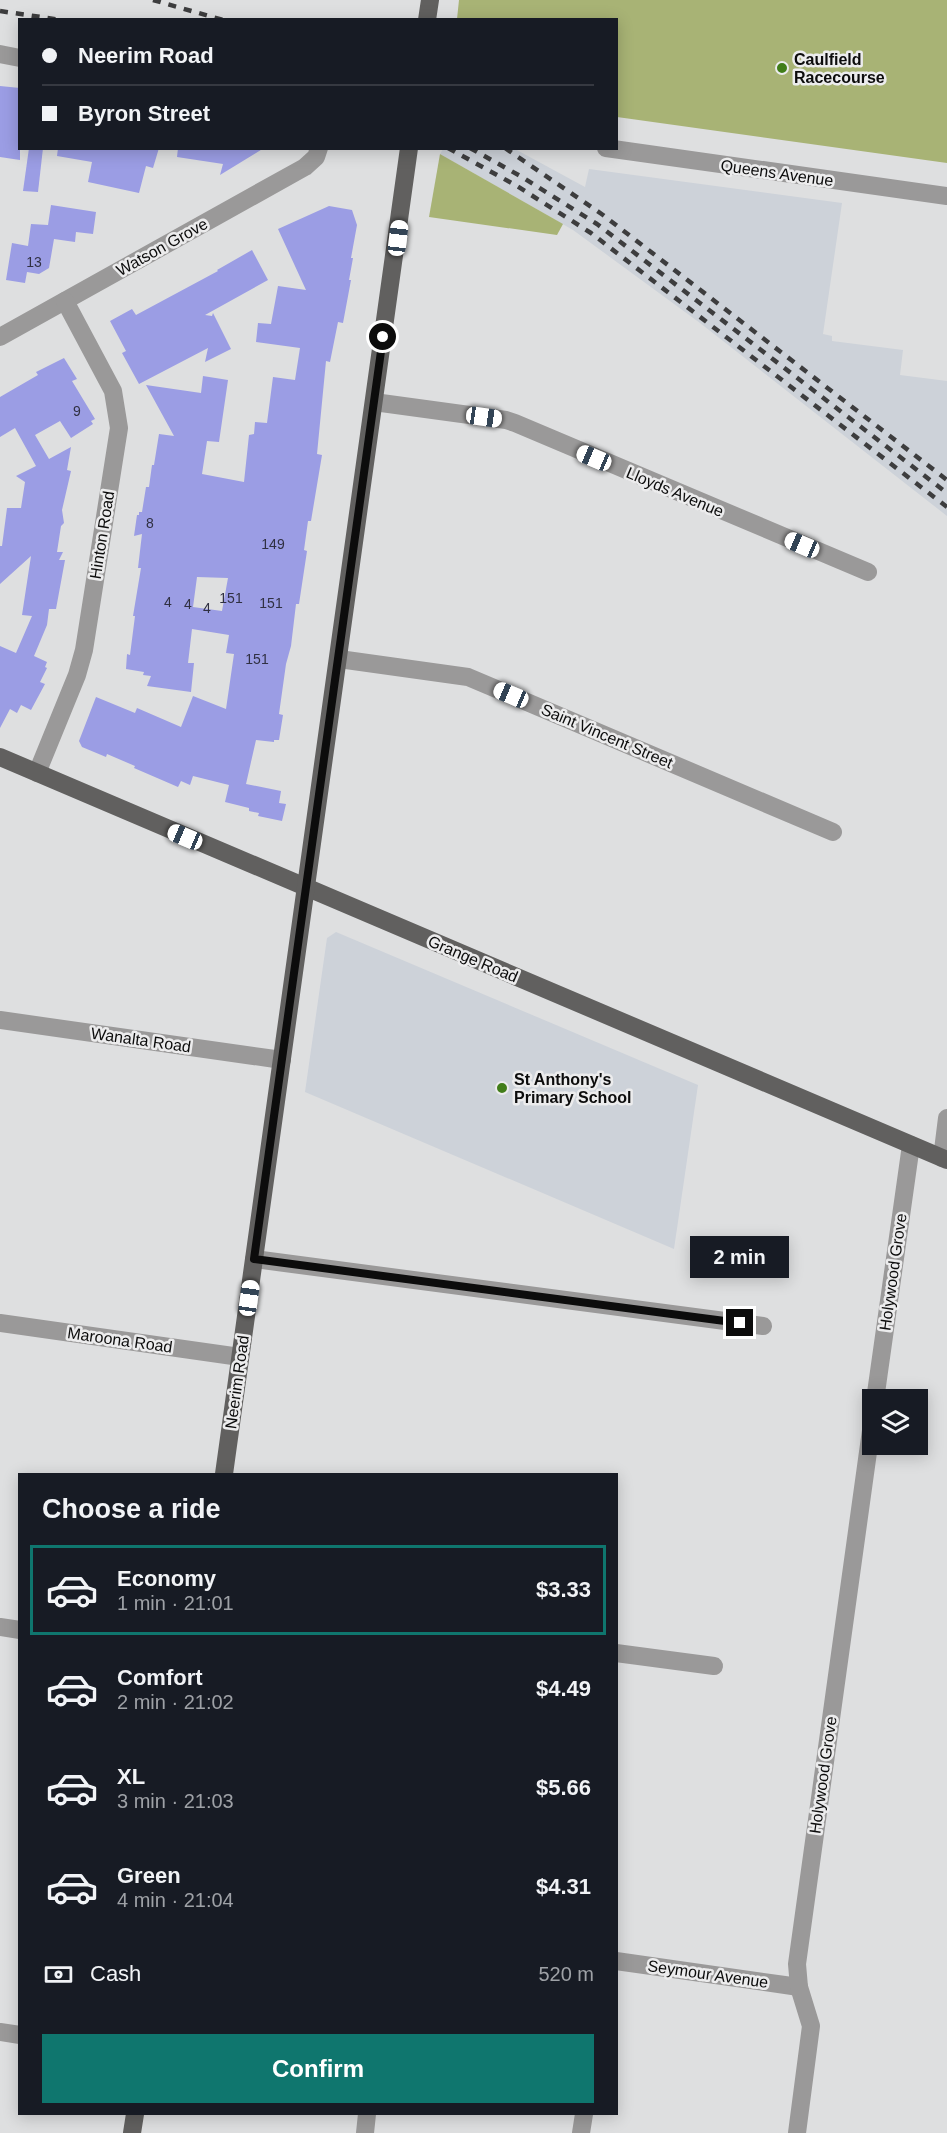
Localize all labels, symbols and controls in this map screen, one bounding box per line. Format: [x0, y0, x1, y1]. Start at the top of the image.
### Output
text: Neerim Road [78, 43, 214, 68]
place label: Caulfield Racecourse [794, 51, 885, 86]
marker: Caulfield Racecourse [775, 61, 789, 75]
text: Byron Street [78, 101, 210, 126]
street label: Queens Avenue [720, 157, 835, 189]
street label: Watson Grove [113, 215, 211, 279]
car [387, 219, 409, 257]
house number: 13 [26, 254, 42, 270]
route start [369, 323, 396, 350]
house number: 9 [73, 403, 81, 419]
car [465, 406, 503, 428]
car [574, 443, 614, 473]
street label: Lloyds Avenue [624, 464, 726, 520]
street label: Hinton Road [87, 490, 117, 580]
house number: 8 [146, 515, 154, 531]
car [782, 530, 822, 560]
house number: 149 [261, 536, 285, 552]
house number: 151 [219, 590, 243, 606]
house number: 4 [164, 594, 172, 610]
house number: 151 [259, 595, 283, 611]
house number: 4 [184, 596, 192, 612]
house number: 4 [203, 600, 211, 616]
house number: 151 [245, 651, 269, 667]
car [491, 680, 531, 710]
street label: Saint Vincent Street [539, 701, 676, 772]
car [165, 822, 205, 852]
street label: Grange Road [425, 932, 521, 986]
street label: Wanalta Road [90, 1025, 192, 1055]
place label: St Anthony's Primary School [514, 1071, 631, 1106]
marker: St Anthony's Primary School [495, 1081, 509, 1095]
street label: Holywood Grove [876, 1212, 910, 1332]
callout: 2 min [690, 1236, 789, 1278]
text: 2 min [713, 1246, 766, 1268]
car [238, 1279, 260, 1317]
route end [726, 1309, 753, 1336]
street label: Maroona Road [66, 1324, 174, 1356]
street label: Neerim Road [222, 1334, 252, 1430]
map controls [862, 1389, 928, 1455]
button: layers [862, 1389, 928, 1455]
text: Choose a ride [42, 1494, 221, 1524]
icon: car [45, 1563, 99, 1617]
text: Economy [117, 1566, 216, 1591]
text: $3.33 [536, 1577, 591, 1602]
text: 1 min · 21:01 [117, 1592, 234, 1614]
icon: car [45, 1662, 99, 1716]
text: Comfort [117, 1665, 203, 1690]
text: $4.49 [536, 1676, 591, 1701]
text: 2 min · 21:02 [117, 1691, 234, 1713]
street label: Holywood Grove [806, 1715, 840, 1835]
icon: car [45, 1761, 99, 1815]
text: XL [117, 1764, 145, 1789]
text: $5.66 [536, 1775, 591, 1800]
text: 3 min · 21:03 [117, 1790, 234, 1812]
icon: car [45, 1860, 99, 1914]
text: Green [117, 1863, 181, 1888]
text: $4.31 [536, 1874, 591, 1899]
text: 4 min · 21:04 [117, 1889, 234, 1911]
street label: Seymour Avenue [647, 1957, 769, 1991]
icon: cash [42, 1958, 75, 1991]
text: Cash [90, 1961, 141, 1986]
text: 520 m [538, 1963, 594, 1985]
button: Confirm [42, 2034, 594, 2103]

